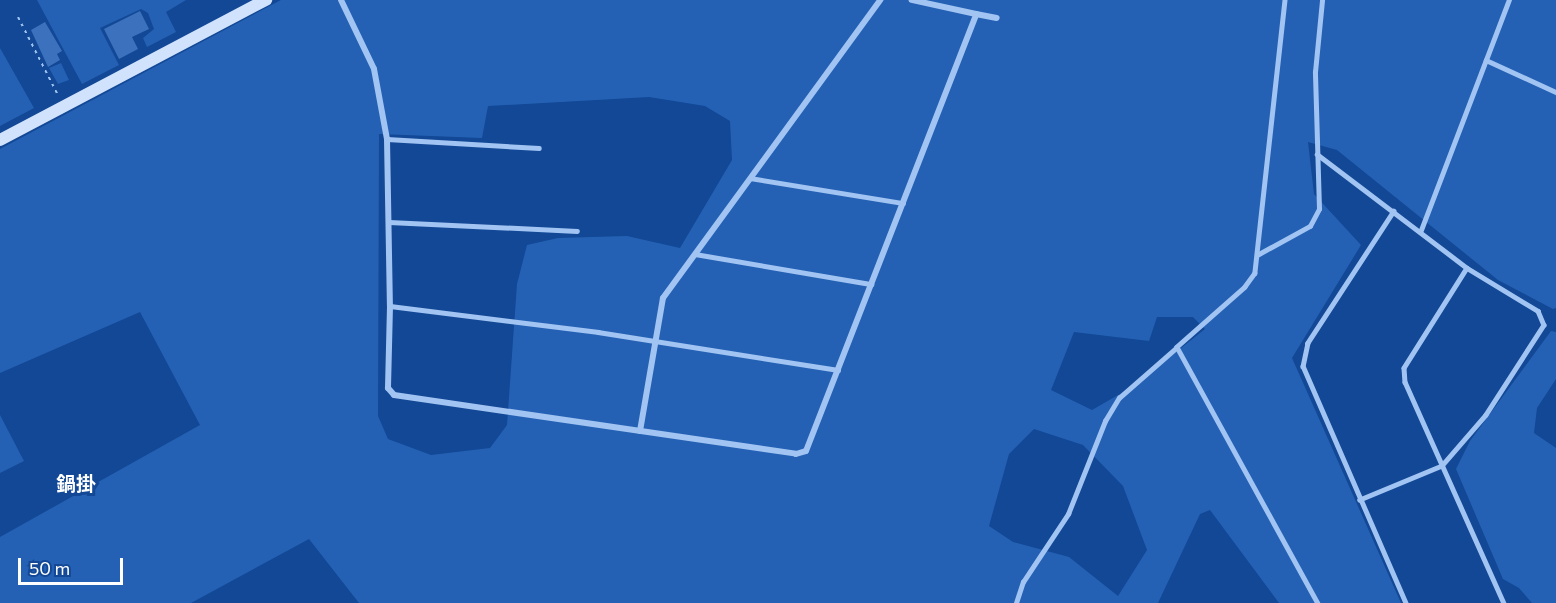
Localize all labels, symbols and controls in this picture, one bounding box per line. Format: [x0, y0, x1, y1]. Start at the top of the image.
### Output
district label: 鍋掛 [56, 471, 96, 495]
scale bar [21, 546, 126, 584]
text: 50 m [29, 557, 70, 579]

